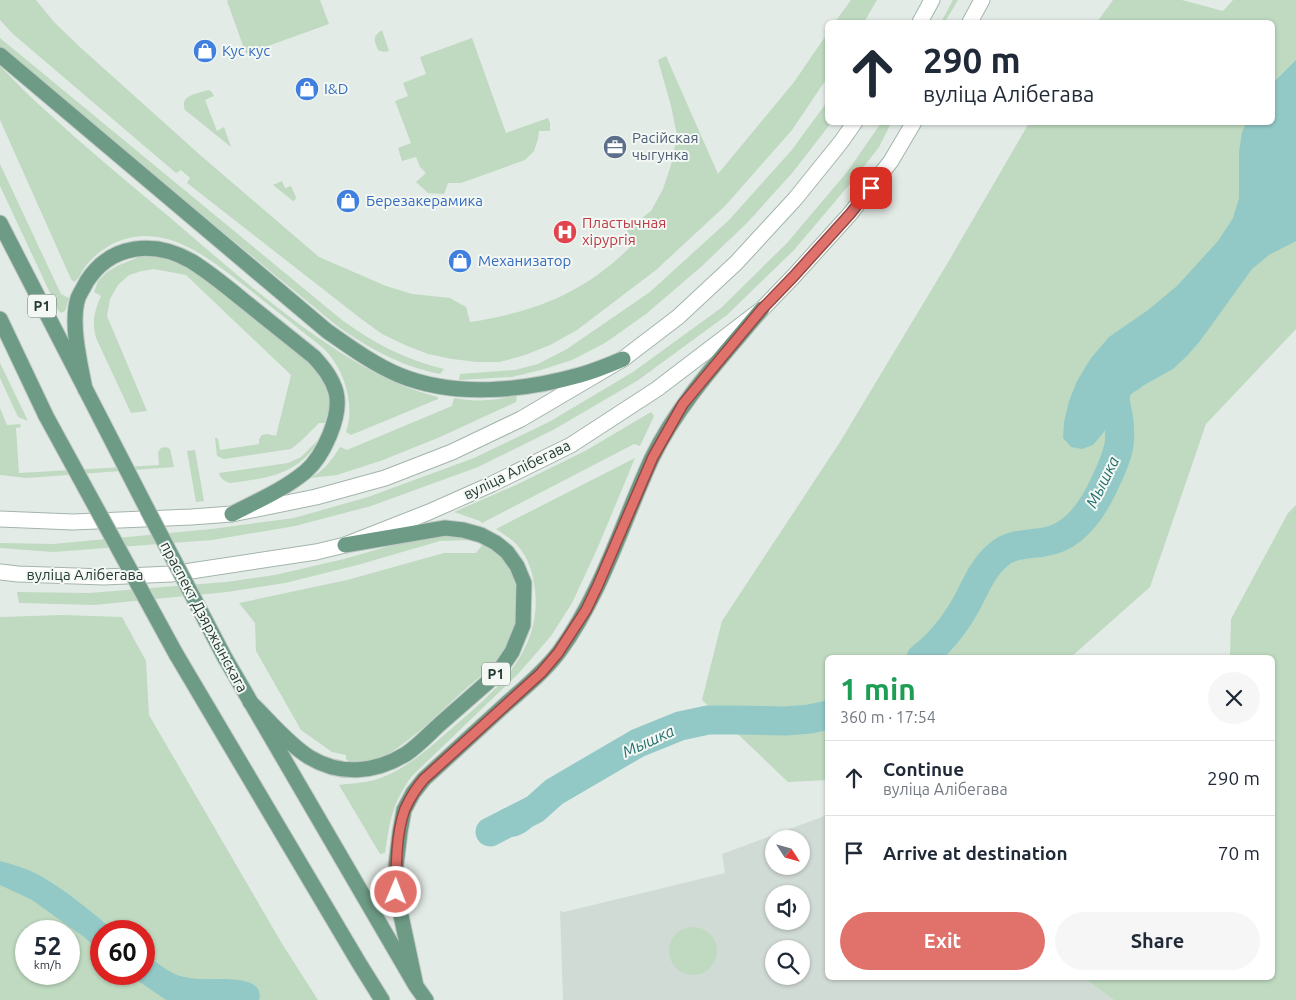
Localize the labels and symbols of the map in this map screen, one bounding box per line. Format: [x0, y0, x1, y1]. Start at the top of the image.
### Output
shop icon: Кус кус [192, 38, 218, 64]
place label: Кус кус [222, 42, 270, 59]
shop icon: I&D [294, 76, 320, 102]
place label: I&D [324, 80, 348, 97]
place label: Расійская чыгунка [632, 129, 699, 163]
office icon: Расійская чыгунка [602, 134, 628, 160]
pin [850, 167, 892, 209]
shop icon: Березакерамика [335, 188, 361, 214]
place label: Березакерамика [366, 192, 483, 209]
place label: Пластычная хірургія [582, 214, 666, 248]
hospital icon: Пластычная хірургія [552, 219, 578, 245]
shop icon: Механизатор [447, 248, 473, 274]
place label: Механизатор [478, 252, 571, 269]
road number: Р1 [28, 294, 56, 318]
street label: вуліца Алібегава [461, 436, 573, 503]
water label: Мышка [1082, 453, 1122, 511]
street label: праспект Дзяржынскага [157, 538, 251, 695]
street label: вуліца Алібегава [27, 566, 143, 583]
road number: Р1 [482, 662, 510, 686]
water label: Мышка [619, 721, 677, 761]
north arrow [765, 830, 810, 875]
position arrow [369, 865, 421, 917]
speed limit sign: 60 [90, 920, 155, 985]

